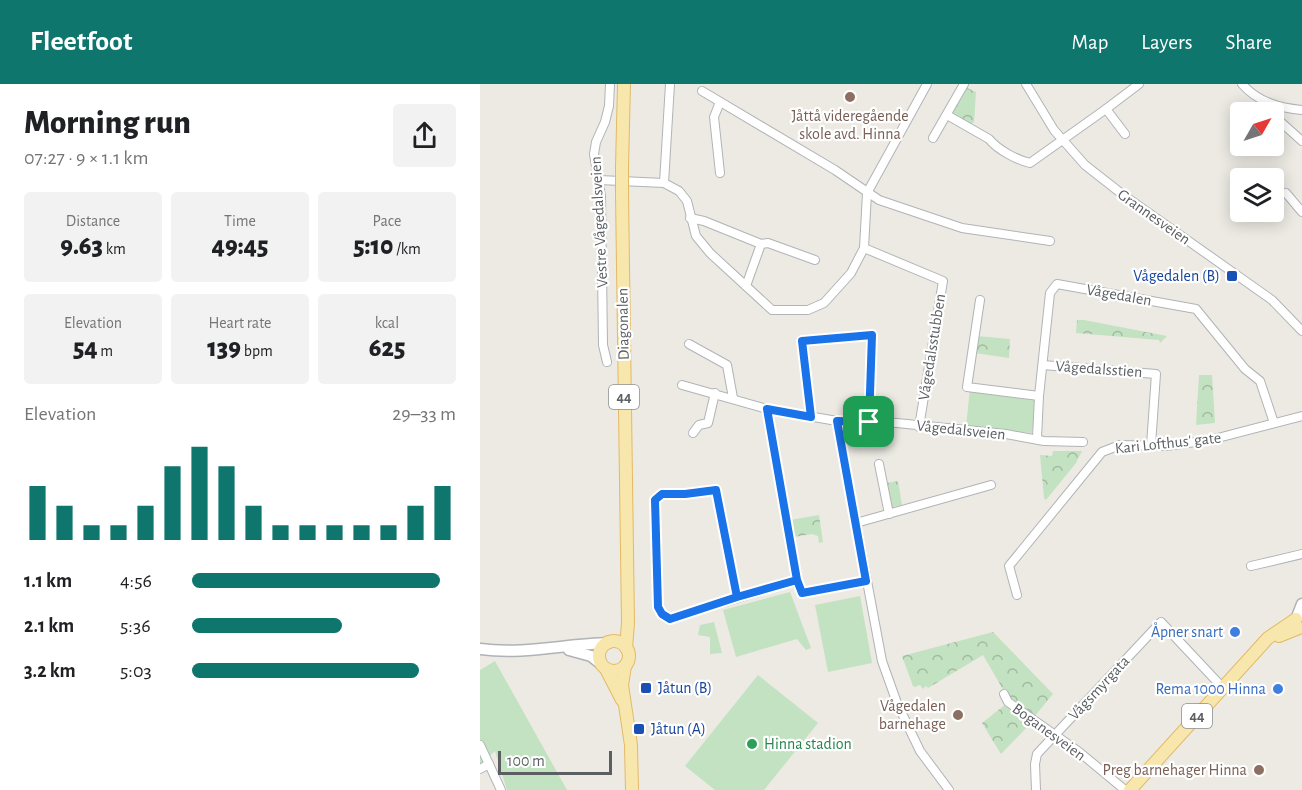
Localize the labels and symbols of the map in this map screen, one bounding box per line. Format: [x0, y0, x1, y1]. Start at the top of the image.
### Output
marker: Jåttå videregående skole avd. Hinna [843, 90, 857, 104]
north arrow [1230, 102, 1284, 156]
place label: Jåttå videregående skole avd. Hinna [791, 108, 909, 142]
street label: Vestre Vågedalsveien [588, 156, 610, 288]
street label: Grannesveien [1115, 186, 1193, 248]
place label: Vågedalen (B) [1133, 268, 1220, 284]
marker: Vågedalen (B) [1225, 269, 1239, 283]
street label: Vågedalen [1085, 281, 1153, 309]
street label: Diagonalen [614, 288, 632, 360]
street label: Vågedalsstubben [916, 293, 948, 401]
street label: Vågedalsstien [1055, 358, 1143, 380]
road number: 44 [609, 385, 639, 409]
pin [843, 396, 894, 447]
street label: Vågedalsveien [916, 417, 1006, 443]
street label: Kari Lofthus' gate [1114, 429, 1222, 457]
place label: Åpner snart [1151, 622, 1223, 640]
marker: Åpner snart [1228, 625, 1242, 639]
street label: Vågsmyrgata [1065, 653, 1133, 724]
place label: Jåtun (B) [658, 680, 712, 696]
marker: Jåtun (B) [639, 681, 653, 695]
place label: Rema 1000 Hinna [1155, 681, 1266, 697]
marker: Rema 1000 Hinna [1271, 682, 1285, 696]
place label: Vågedalen barnehage [879, 698, 946, 732]
street label: Boganesveien [1009, 700, 1089, 764]
road number: 44 [1182, 704, 1212, 728]
marker: Vågedalen barnehage [951, 708, 965, 722]
place label: Jåtun (A) [651, 721, 706, 737]
marker: Jåtun (A) [632, 722, 646, 736]
place label: Hinna stadion [764, 736, 852, 752]
marker: Hinna stadion [745, 737, 759, 751]
scale bar [498, 748, 612, 776]
place label: Preg barnehager Hinna [1103, 762, 1247, 778]
marker: Preg barnehager Hinna [1252, 763, 1266, 777]

